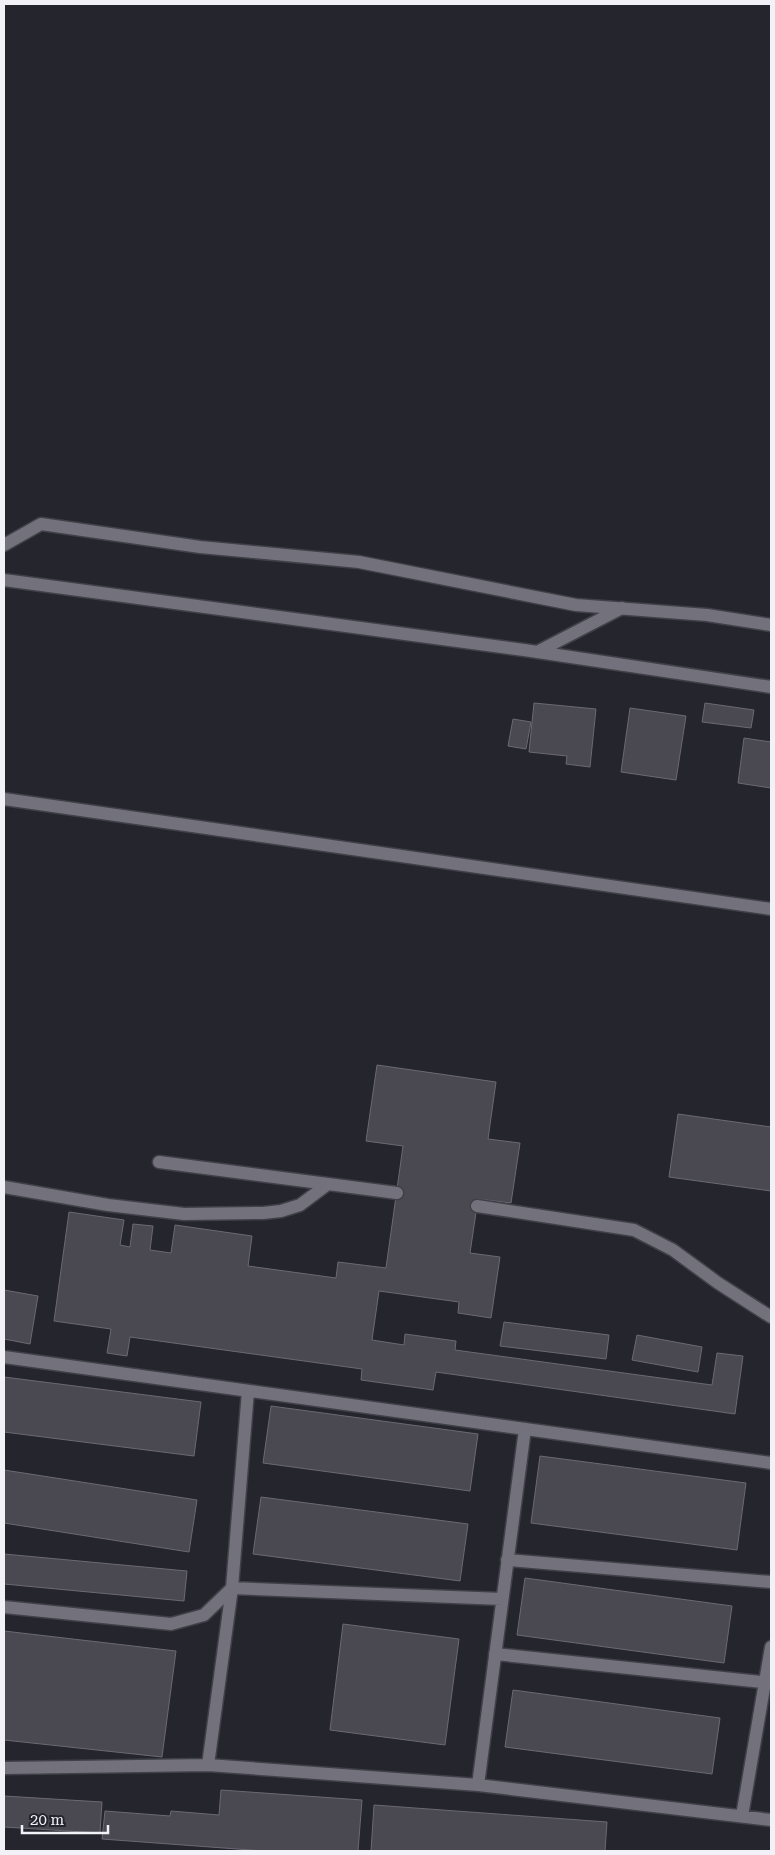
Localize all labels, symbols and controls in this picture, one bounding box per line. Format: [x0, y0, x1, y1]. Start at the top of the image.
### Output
scale bar [22, 1802, 109, 1834]
text: 20 m [30, 1811, 65, 1829]

